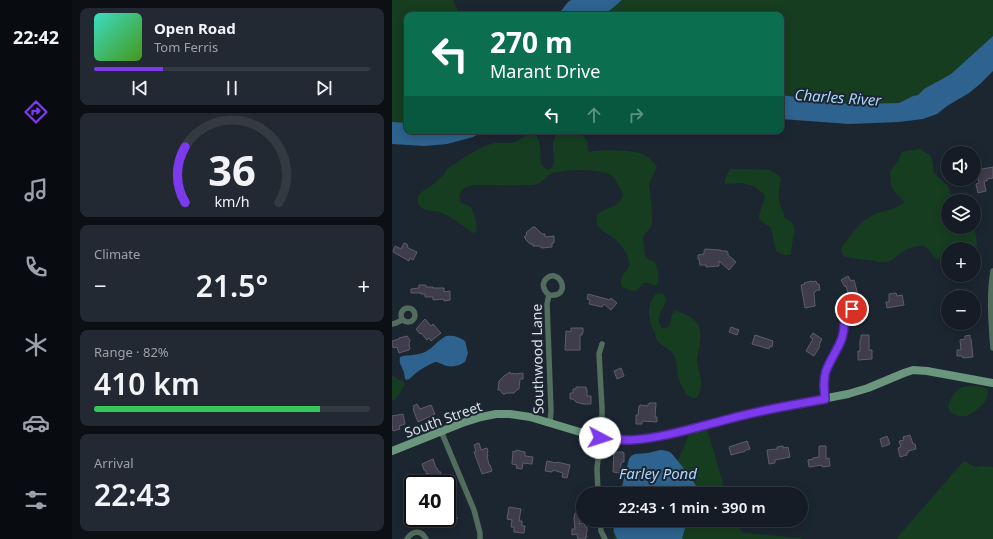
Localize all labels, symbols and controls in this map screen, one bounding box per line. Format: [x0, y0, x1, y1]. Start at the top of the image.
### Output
text: Open Road [154, 18, 236, 38]
text: 270 m [490, 23, 573, 61]
text: 22:42 [13, 25, 59, 49]
icon: left [424, 28, 476, 80]
text: Tom Ferris [154, 38, 218, 56]
text: Marant Drive [490, 59, 600, 83]
icon: previous [129, 77, 151, 99]
icon: pause [221, 77, 243, 99]
icon: next [313, 77, 335, 99]
water label: Charles River [794, 84, 883, 110]
icon: directions [22, 98, 50, 126]
icon: left [541, 104, 563, 126]
icon: ahead [583, 104, 605, 126]
icon: right [625, 104, 647, 126]
text: 36 [208, 142, 256, 198]
map controls [941, 146, 981, 330]
button: sound [941, 146, 981, 186]
icon: music [22, 176, 50, 204]
text: km/h [214, 191, 250, 210]
button: layers [941, 194, 981, 234]
button: + [941, 242, 981, 282]
text: Climate [94, 245, 140, 263]
icon: phone [22, 253, 50, 281]
text: 21.5° [196, 265, 268, 306]
text: − [94, 270, 107, 300]
text: + [357, 270, 370, 300]
button: − [941, 290, 981, 330]
pin [835, 292, 869, 326]
icon: arrive [841, 298, 863, 320]
street label: Southwood Lane [527, 304, 547, 414]
icon: climate [22, 331, 50, 359]
text: Range · 82% [94, 343, 169, 361]
text: 410 km [94, 363, 200, 404]
street label: South Street [402, 396, 484, 442]
icon: car [22, 409, 50, 437]
position arrow [579, 417, 621, 459]
text: Arrival [94, 454, 134, 472]
water label: Farley Pond [619, 463, 697, 483]
text: 22:43 [94, 474, 171, 515]
speed limit sign: 40 [404, 475, 456, 527]
icon: filters [22, 486, 50, 514]
text: 22:43 · 1 min · 390 m [618, 497, 766, 517]

